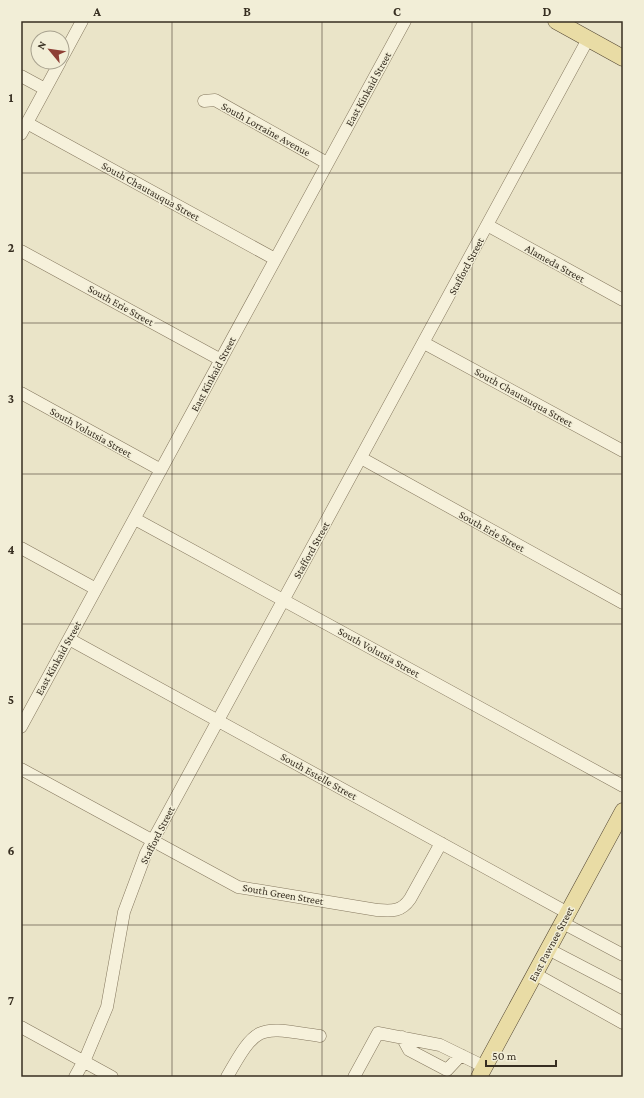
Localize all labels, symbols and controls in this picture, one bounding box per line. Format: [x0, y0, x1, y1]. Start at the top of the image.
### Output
text: A [92, 4, 101, 19]
text: B [243, 4, 251, 19]
text: C [393, 4, 401, 19]
text: D [543, 4, 552, 19]
north arrow [30, 30, 70, 70]
text: N [34, 39, 49, 51]
street label: East Kinkaid Street [343, 49, 394, 128]
text: 1 [9, 90, 14, 105]
street label: South Lorraine Avenue [219, 100, 313, 159]
street label: South Chautauqua Street [99, 159, 202, 224]
street label: Stafford Street [446, 235, 486, 297]
text: 2 [8, 240, 15, 255]
street label: Alameda Street [523, 242, 587, 285]
street label: South Erie Street [86, 282, 156, 328]
street label: East Kinkaid Street [188, 334, 238, 413]
street label: South Chautauqua Street [472, 365, 575, 430]
text: 3 [8, 391, 14, 406]
street label: South Volutsia Street [48, 405, 134, 460]
street label: South Erie Street [457, 508, 527, 554]
street label: Stafford Street [290, 519, 332, 580]
text: 4 [7, 542, 15, 557]
street label: East Kinkaid Street [33, 618, 84, 697]
street label: South Volutsia Street [336, 625, 422, 680]
text: 5 [8, 692, 14, 707]
street label: South Estelle Street [279, 750, 359, 802]
street label: Stafford Street [137, 804, 177, 866]
text: 6 [7, 843, 15, 858]
street label: South Green Street [242, 881, 325, 907]
street label: East Pawnee Street [526, 904, 576, 983]
text: 7 [8, 993, 14, 1008]
scale bar [486, 1042, 556, 1068]
text: 50 m [492, 1049, 517, 1063]

